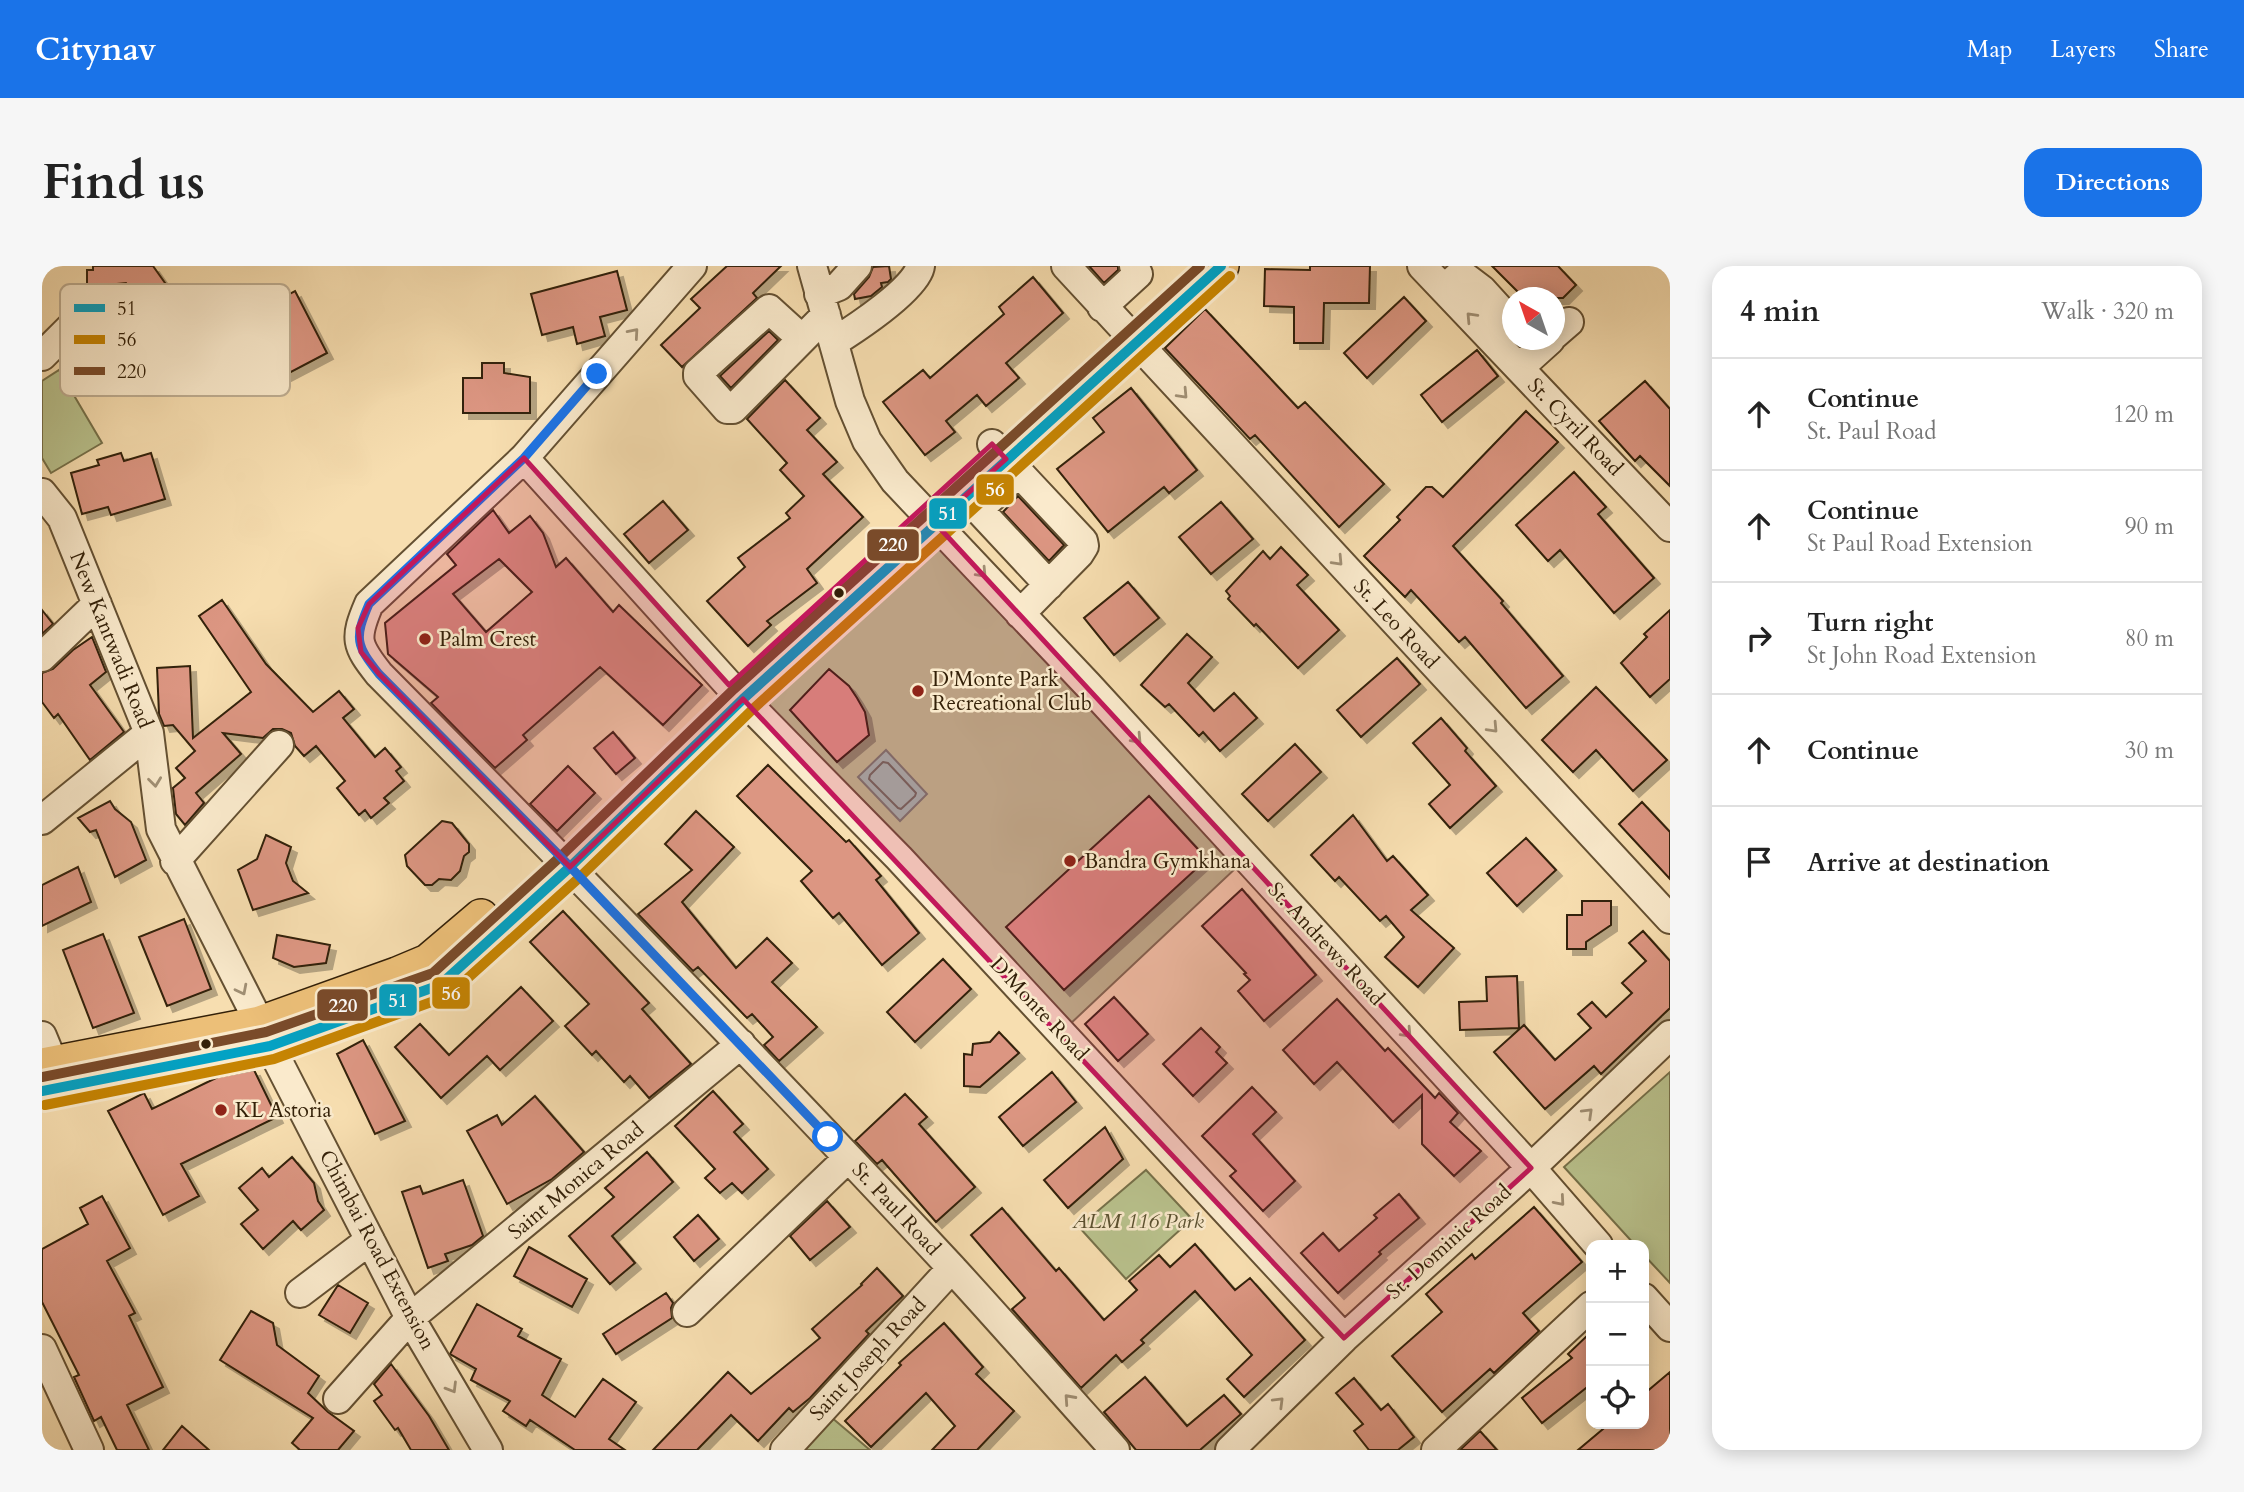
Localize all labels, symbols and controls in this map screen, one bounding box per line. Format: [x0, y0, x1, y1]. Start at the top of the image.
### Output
text: Citynav [35, 27, 156, 72]
text: Map [1967, 33, 2013, 66]
text: Layers [2051, 33, 2116, 66]
text: Share [2154, 33, 2209, 66]
button: Directions [2024, 148, 2202, 217]
text: Find us [42, 149, 205, 216]
legend [60, 284, 290, 396]
north arrow [1502, 287, 1565, 350]
text: 4 min [1740, 291, 1820, 332]
text: 51 [117, 296, 136, 322]
text: Walk · 320 m [2041, 296, 2174, 327]
one-way arrow [1467, 312, 1480, 325]
text: 56 [117, 327, 136, 353]
one-way arrow [626, 328, 638, 341]
route end [581, 358, 612, 389]
text: 220 [117, 359, 146, 385]
street label: St. Cyril Road [1521, 372, 1629, 482]
text: Continue [1807, 381, 1919, 416]
one-way arrow [1175, 386, 1188, 399]
icon: ahead [1740, 395, 1778, 433]
text: 120 m [2113, 399, 2174, 430]
text: St. Paul Road [1807, 416, 1937, 447]
line badge: 56 [975, 473, 1015, 506]
text: 56 [985, 477, 1005, 503]
text: Continue [1807, 493, 1919, 528]
line badge: 51 [928, 497, 968, 530]
text: 51 [938, 501, 958, 527]
icon: ahead [1740, 507, 1778, 545]
text: 90 m [2125, 511, 2174, 542]
line badge: 220 [866, 528, 920, 562]
text: St Paul Road Extension [1807, 528, 2033, 559]
text: 220 [878, 532, 908, 558]
street label: New Kantwadi Road [62, 547, 160, 733]
one-way arrow [1330, 553, 1342, 566]
one-way arrow [974, 565, 986, 578]
street label: St. Leo Road [1347, 573, 1445, 675]
unlabelled marker [832, 586, 846, 600]
text: Turn right [1807, 605, 1934, 640]
icon: right [1740, 619, 1778, 657]
text: 80 m [2125, 623, 2174, 654]
place label: Palm Crest [439, 625, 537, 654]
marker: Palm Crest [417, 631, 433, 647]
text: St John Road Extension [1807, 640, 2037, 671]
place label: D'Monte Park Recreational Club [932, 665, 1092, 718]
marker: D'Monte Park Recreational Club [910, 683, 926, 699]
one-way arrow [1484, 720, 1497, 733]
one-way arrow [1129, 731, 1142, 744]
icon: ahead [1740, 731, 1778, 769]
text: Continue [1807, 733, 1919, 768]
text: 30 m [2125, 735, 2174, 766]
one-way arrow [148, 776, 163, 788]
icon: arrive [1740, 843, 1778, 881]
text: Arrive at destination [1807, 845, 2050, 880]
place label: Bandra Gymkhana [1084, 847, 1251, 876]
marker: Bandra Gymkhana [1062, 853, 1078, 869]
street label: St. Andrews Road [1261, 876, 1391, 1012]
street label: D'Monte Road [983, 951, 1095, 1067]
line badge: 56 [431, 976, 471, 1010]
text: 56 [441, 981, 461, 1007]
one-way arrow [233, 983, 247, 995]
line badge: 51 [378, 983, 418, 1017]
line badge: 220 [316, 988, 369, 1022]
text: 51 [388, 988, 408, 1014]
text: 220 [328, 993, 358, 1019]
one-way arrow [1399, 1025, 1411, 1038]
unlabelled marker [199, 1037, 213, 1051]
place label: KL Astoria [235, 1096, 332, 1125]
marker: KL Astoria [213, 1102, 229, 1118]
one-way arrow [1580, 1109, 1593, 1121]
street label: Saint Monica Road [502, 1116, 650, 1246]
route start [812, 1121, 843, 1152]
street label: Chimbai Road Extension [312, 1145, 442, 1355]
street label: St. Paul Road [845, 1156, 947, 1262]
street label: St. Dominic Road [1380, 1178, 1518, 1306]
one-way arrow [1552, 1193, 1564, 1206]
park label: ALM 116 Park [1071, 1207, 1204, 1236]
map controls [1586, 1240, 1649, 1429]
button: + [1586, 1240, 1649, 1303]
street label: Saint Joseph Road [803, 1291, 933, 1427]
button: − [1586, 1303, 1649, 1366]
button: locate [1586, 1366, 1649, 1429]
one-way arrow [443, 1380, 456, 1393]
one-way arrow [1065, 1394, 1077, 1407]
one-way arrow [1270, 1397, 1283, 1410]

